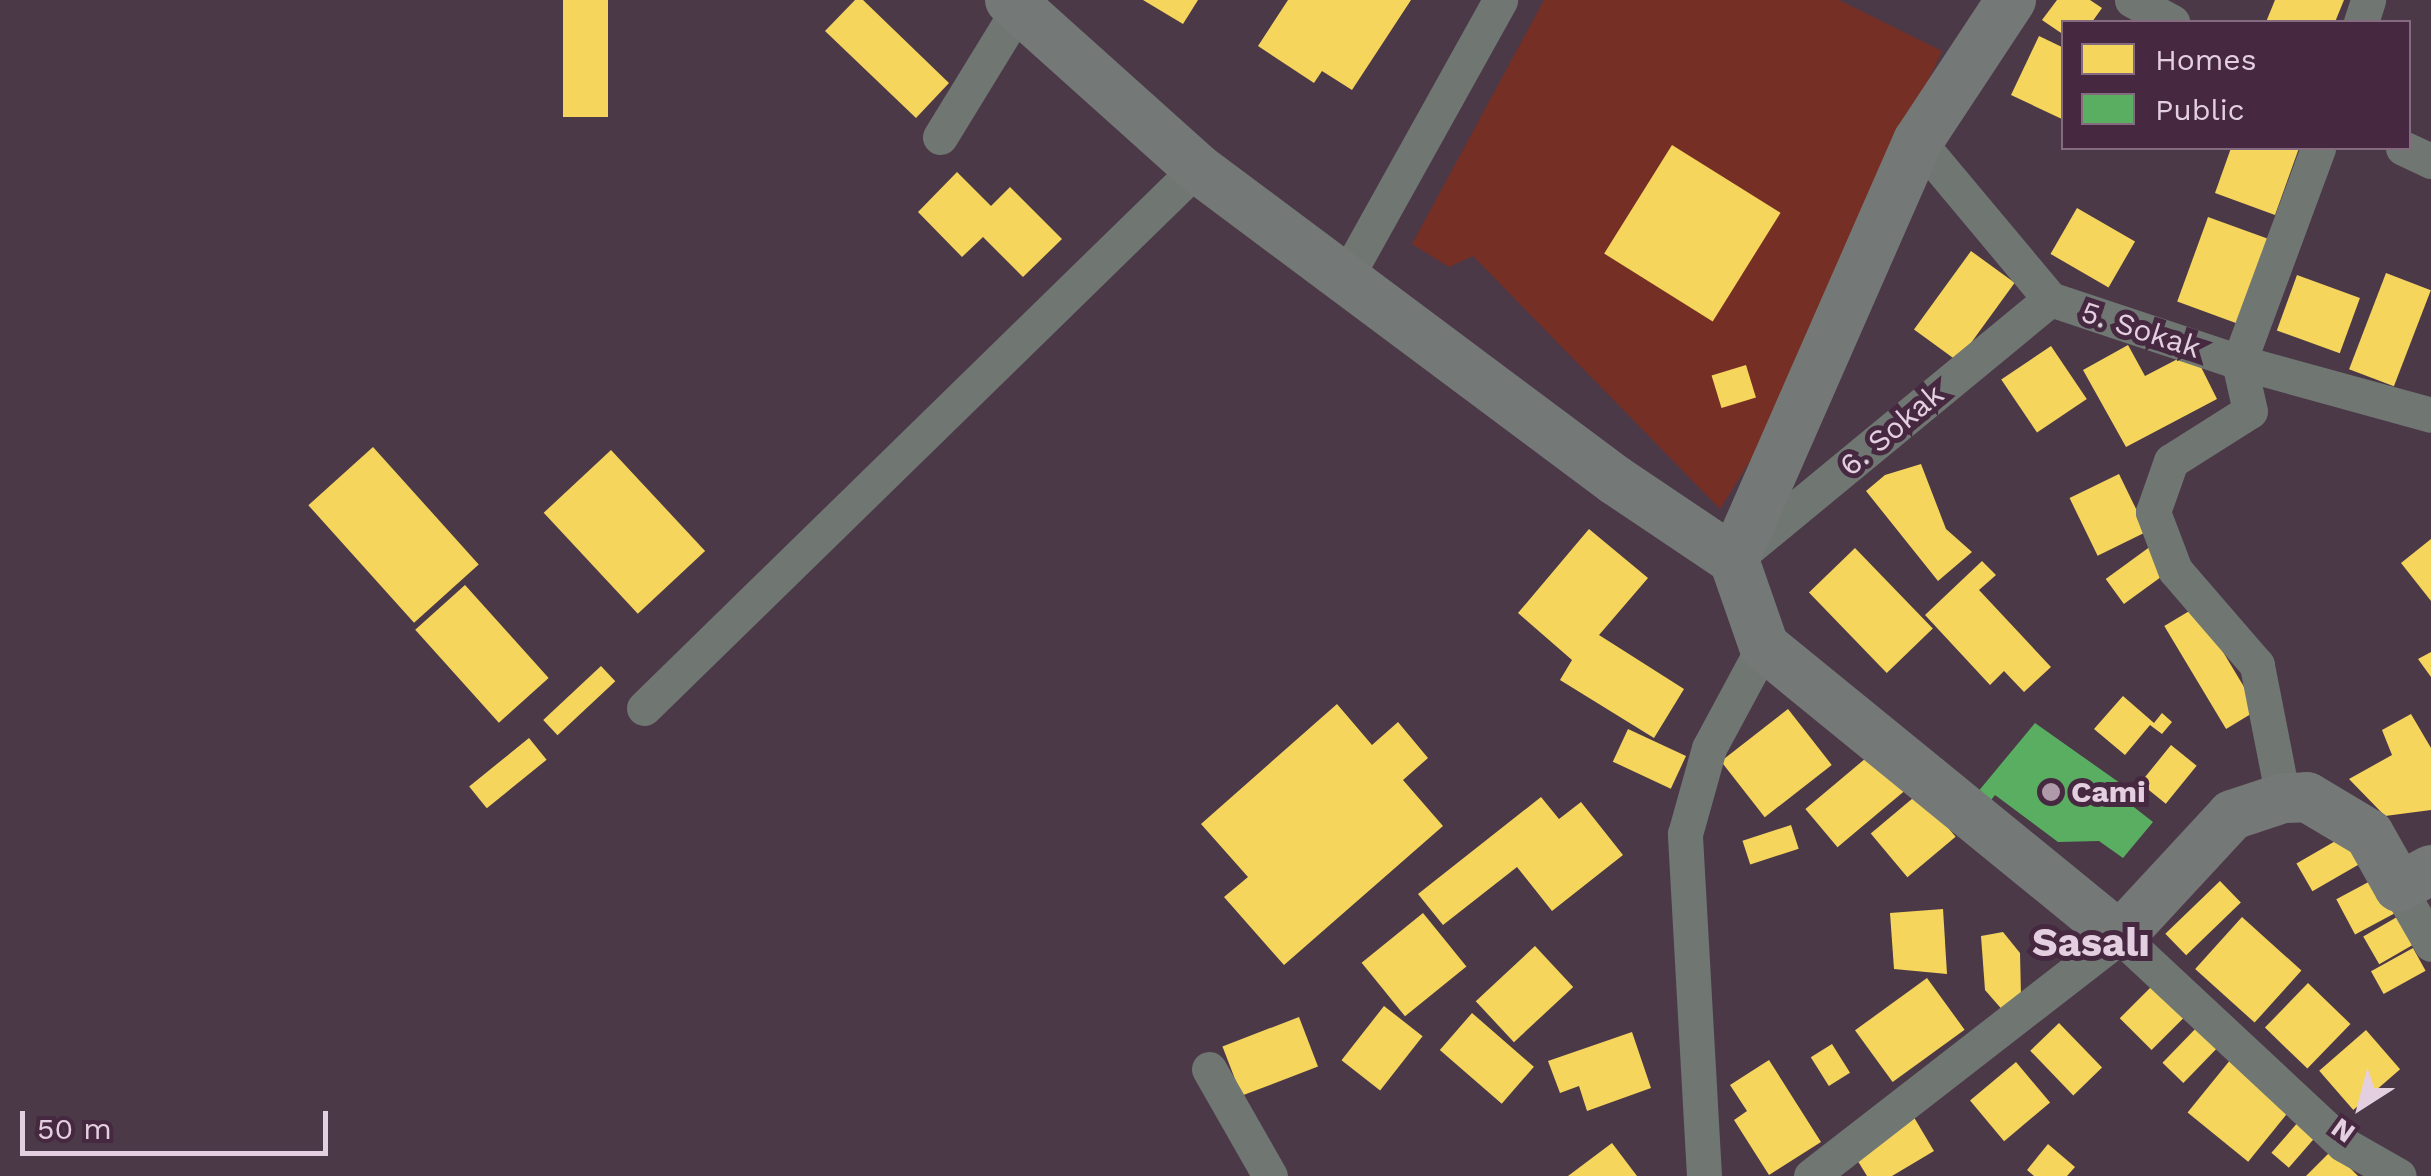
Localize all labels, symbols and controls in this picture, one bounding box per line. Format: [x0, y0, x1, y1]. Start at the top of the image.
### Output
legend [2061, 20, 2411, 150]
text: Homes [2155, 42, 2257, 77]
text: Public [2155, 92, 2245, 127]
street label: 5. Sokak [2077, 294, 2205, 366]
street label: 6. Sokak [1833, 376, 1951, 484]
place label: Cami [2071, 774, 2146, 810]
marker: Cami [2040, 781, 2062, 803]
district label: Sasalı [2032, 919, 2150, 967]
north arrow [2311, 1056, 2411, 1156]
scale bar [25, 1091, 332, 1153]
text: 50 m [37, 1111, 112, 1146]
text: N [2325, 1111, 2361, 1150]

